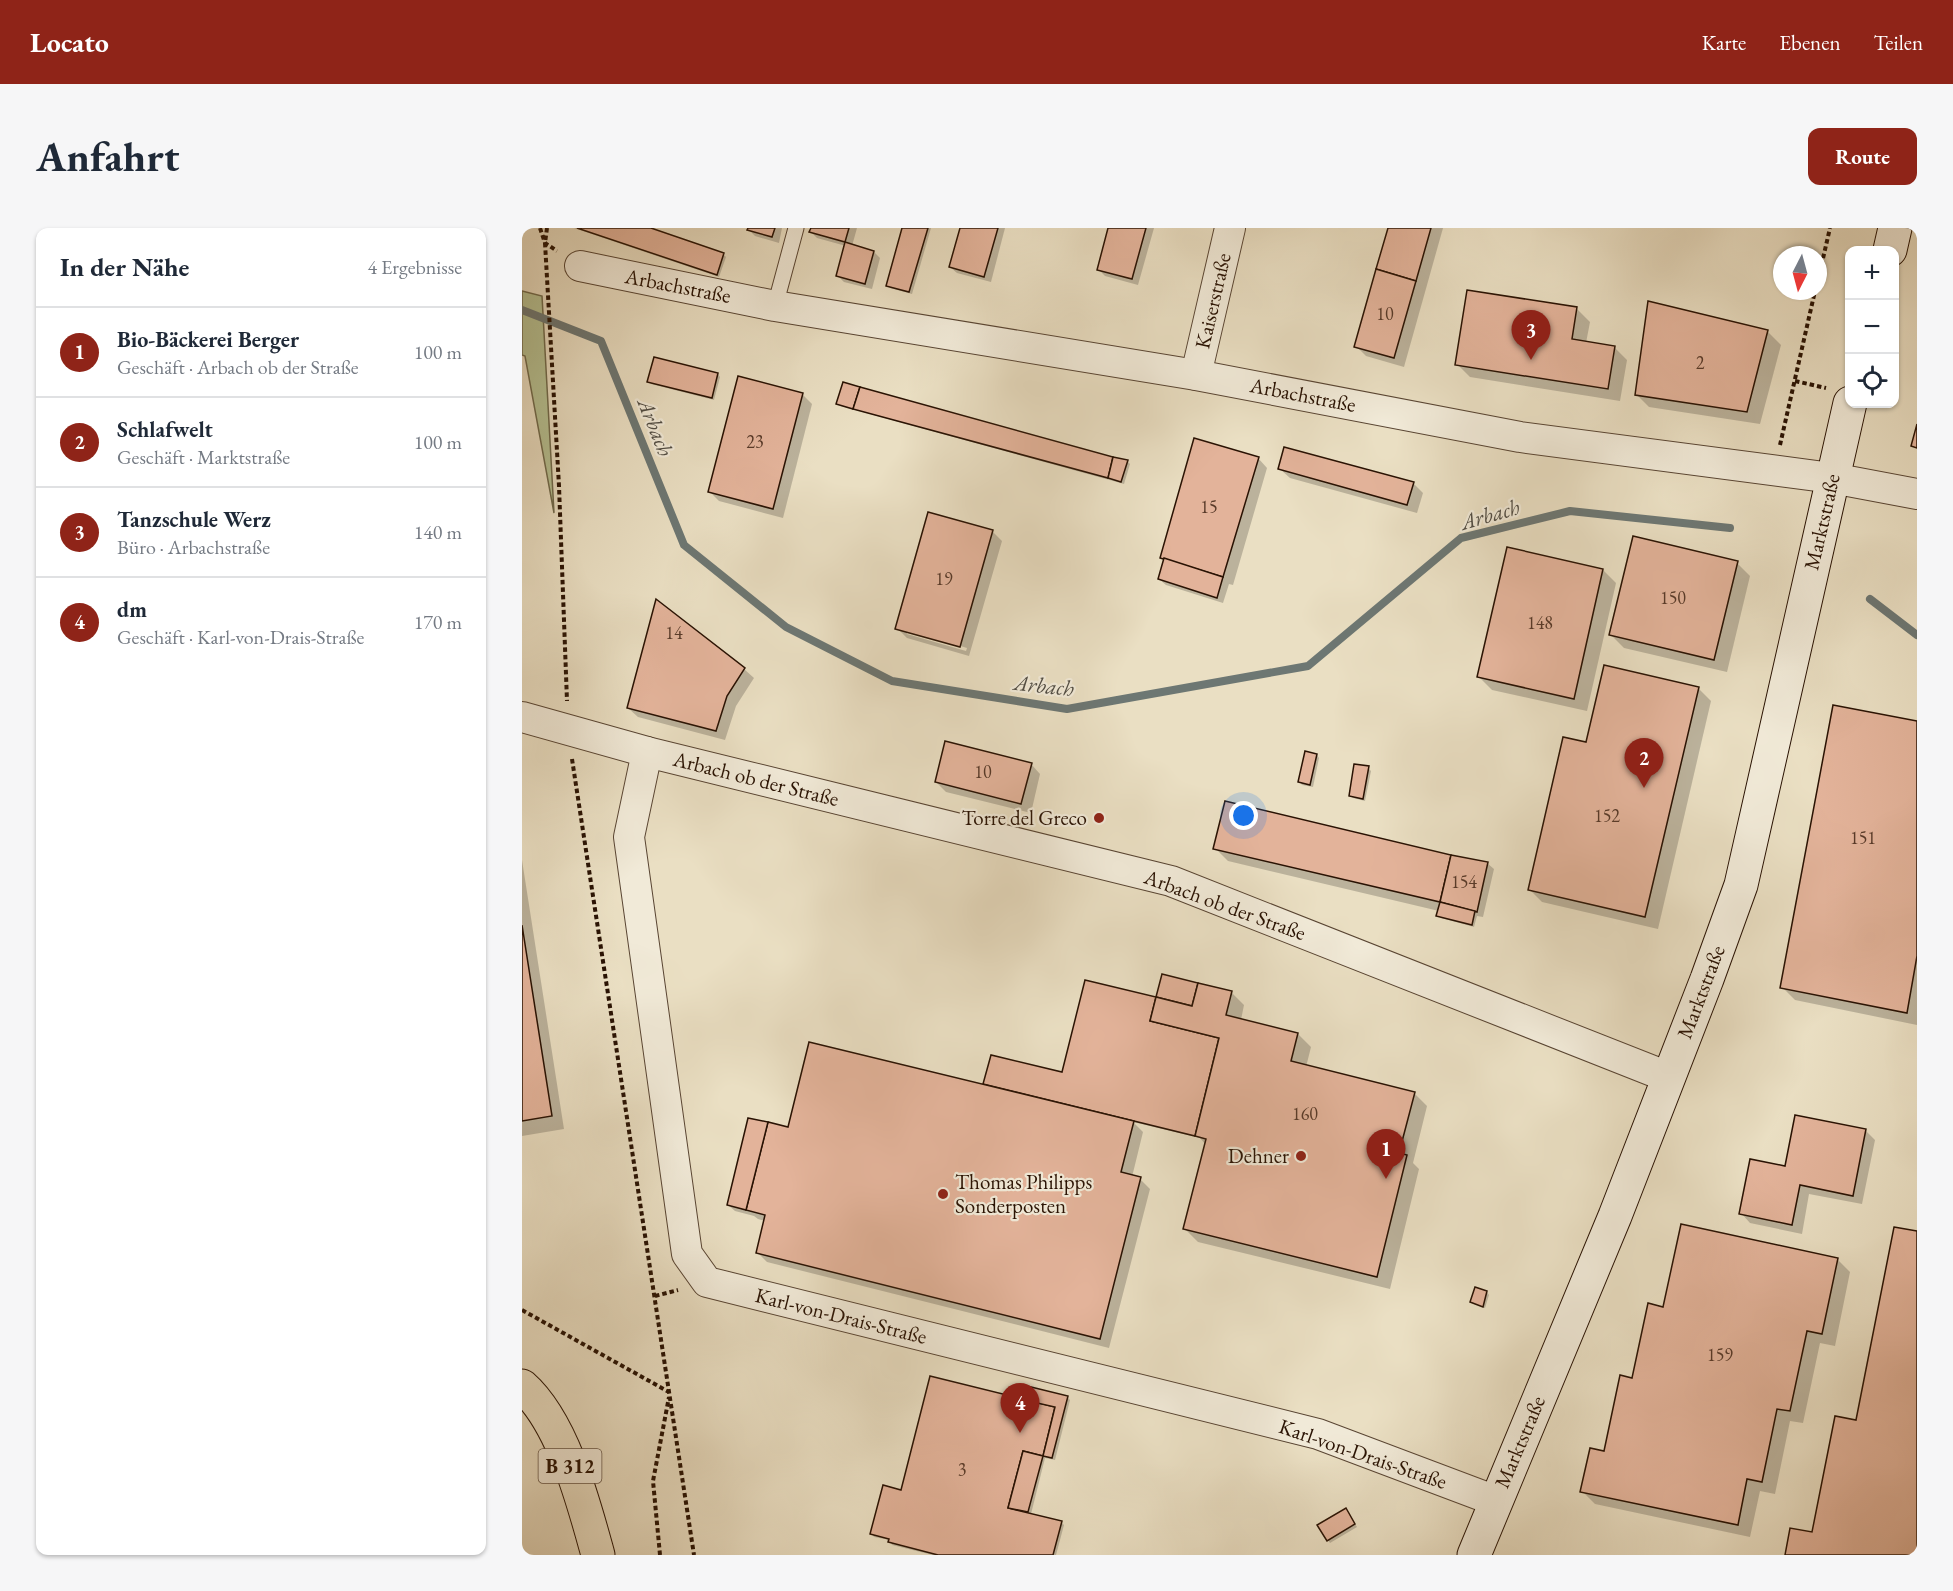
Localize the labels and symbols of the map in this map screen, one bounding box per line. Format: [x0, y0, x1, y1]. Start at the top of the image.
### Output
north arrow [1773, 246, 1827, 300]
street label: Kaiserstraße [1188, 250, 1237, 351]
street label: Arbachstraße [622, 262, 733, 309]
house number: 10 [1376, 302, 1394, 325]
pin: 3 [1512, 310, 1550, 360]
house number: 2 [1696, 351, 1705, 374]
street label: Arbachstraße [1247, 371, 1358, 418]
water label: Arbach [630, 392, 680, 461]
house number: 23 [746, 430, 764, 453]
street label: Marktstraße [1797, 471, 1846, 573]
water label: Arbach [1455, 492, 1523, 537]
house number: 15 [1200, 495, 1218, 518]
house number: 19 [935, 567, 953, 590]
house number: 150 [1660, 586, 1686, 609]
house number: 148 [1527, 611, 1553, 634]
house number: 14 [665, 621, 683, 644]
water label: Arbach [1010, 668, 1076, 703]
pin: 2 [1624, 738, 1664, 788]
street label: Arbach ob der Straße [669, 745, 842, 812]
house number: 10 [974, 760, 992, 783]
your location [1229, 801, 1258, 830]
place label: Torre del Greco [961, 804, 1087, 831]
house number: 152 [1594, 804, 1620, 827]
marker: Torre del Greco [1092, 811, 1106, 825]
house number: 151 [1850, 826, 1876, 849]
street label: Arbach ob der Straße [1140, 862, 1310, 946]
house number: 154 [1451, 870, 1477, 893]
street label: Marktstraße [1670, 941, 1731, 1042]
house number: 160 [1292, 1102, 1318, 1125]
pin: 1 [1366, 1130, 1406, 1179]
place label: Dehner [1228, 1142, 1289, 1169]
marker: Dehner [1294, 1149, 1308, 1163]
place label: Thomas Philipps Sonderposten [955, 1168, 1093, 1219]
marker: Thomas Philipps Sonderposten [936, 1187, 950, 1201]
street label: Karl-von-Drais-Straße [753, 1281, 930, 1350]
house number: 159 [1707, 1343, 1733, 1366]
pin: 4 [1000, 1384, 1040, 1433]
street label: Marktstraße [1488, 1391, 1551, 1492]
street label: Karl-von-Drais-Straße [1276, 1412, 1451, 1495]
road number: B 312 [538, 1449, 602, 1483]
house number: 3 [958, 1458, 966, 1481]

